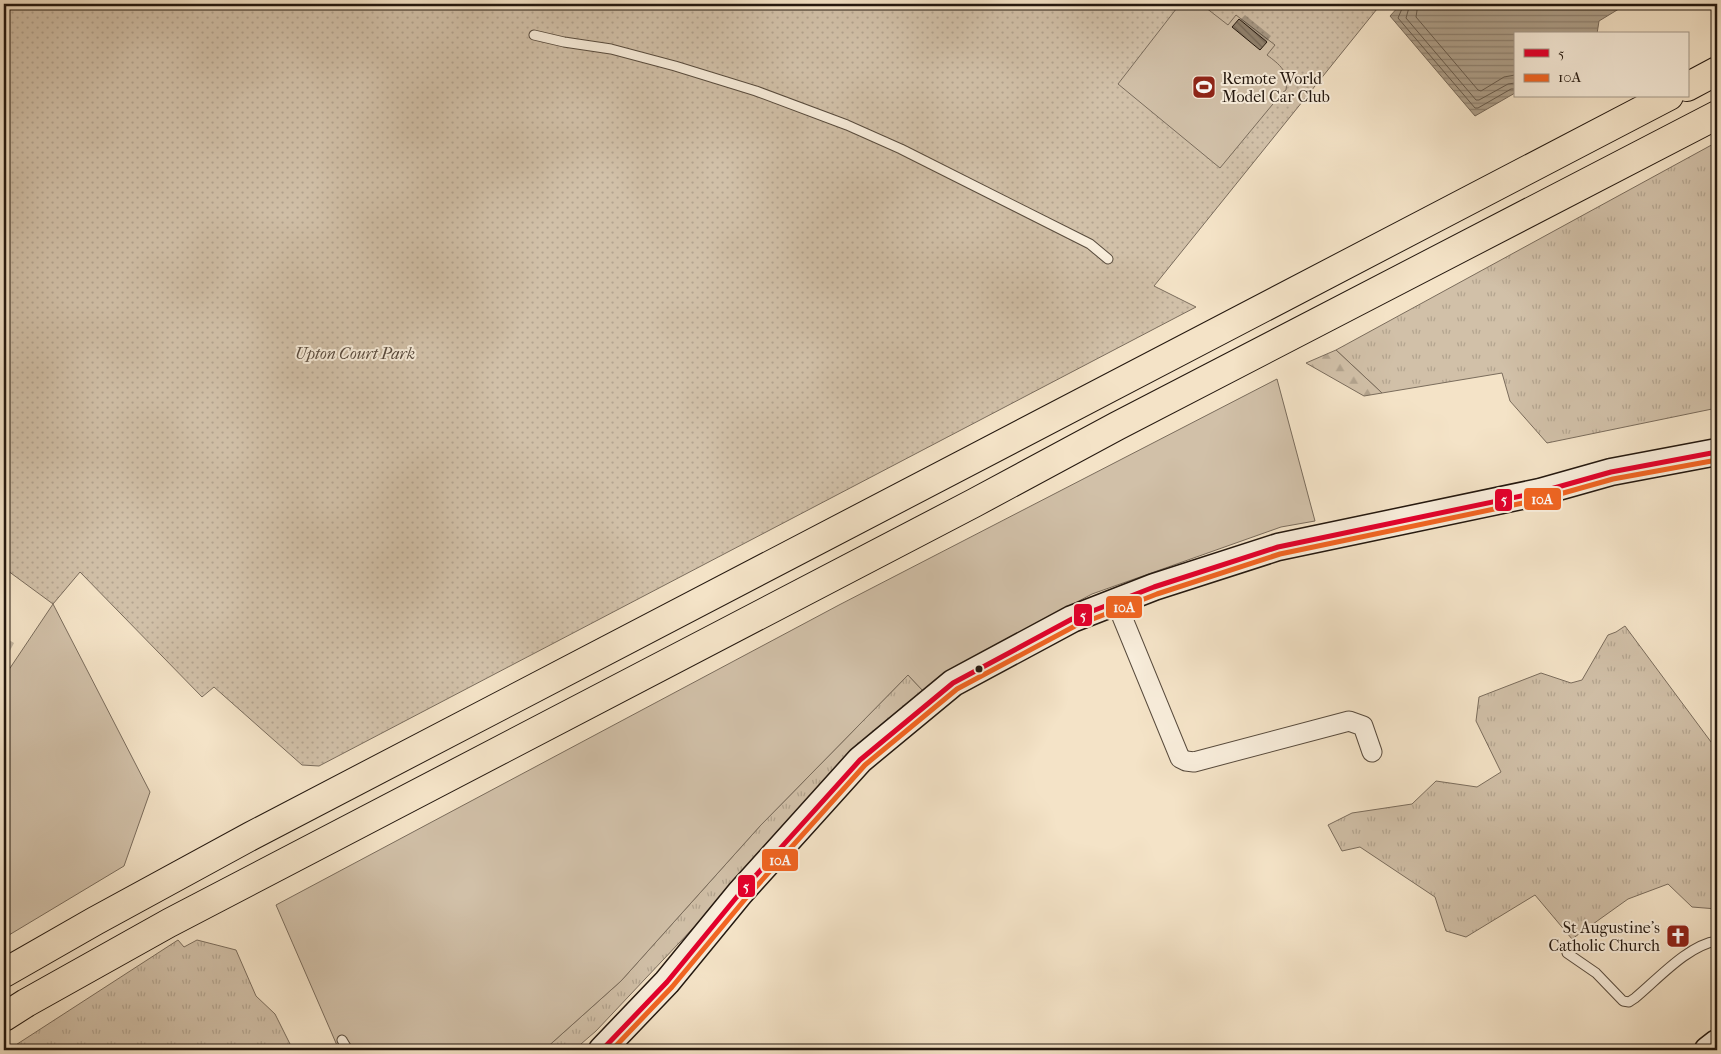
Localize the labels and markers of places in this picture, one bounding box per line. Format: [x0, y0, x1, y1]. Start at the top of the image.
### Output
place label: Remote World Model Car Club [1222, 69, 1330, 106]
sports icon: Remote World Model Car Club [1191, 74, 1217, 100]
unlabelled marker [974, 664, 984, 674]
place label: St Augustine's Catholic Church [1548, 918, 1660, 955]
church icon: St Augustine's Catholic Church [1665, 923, 1691, 949]

